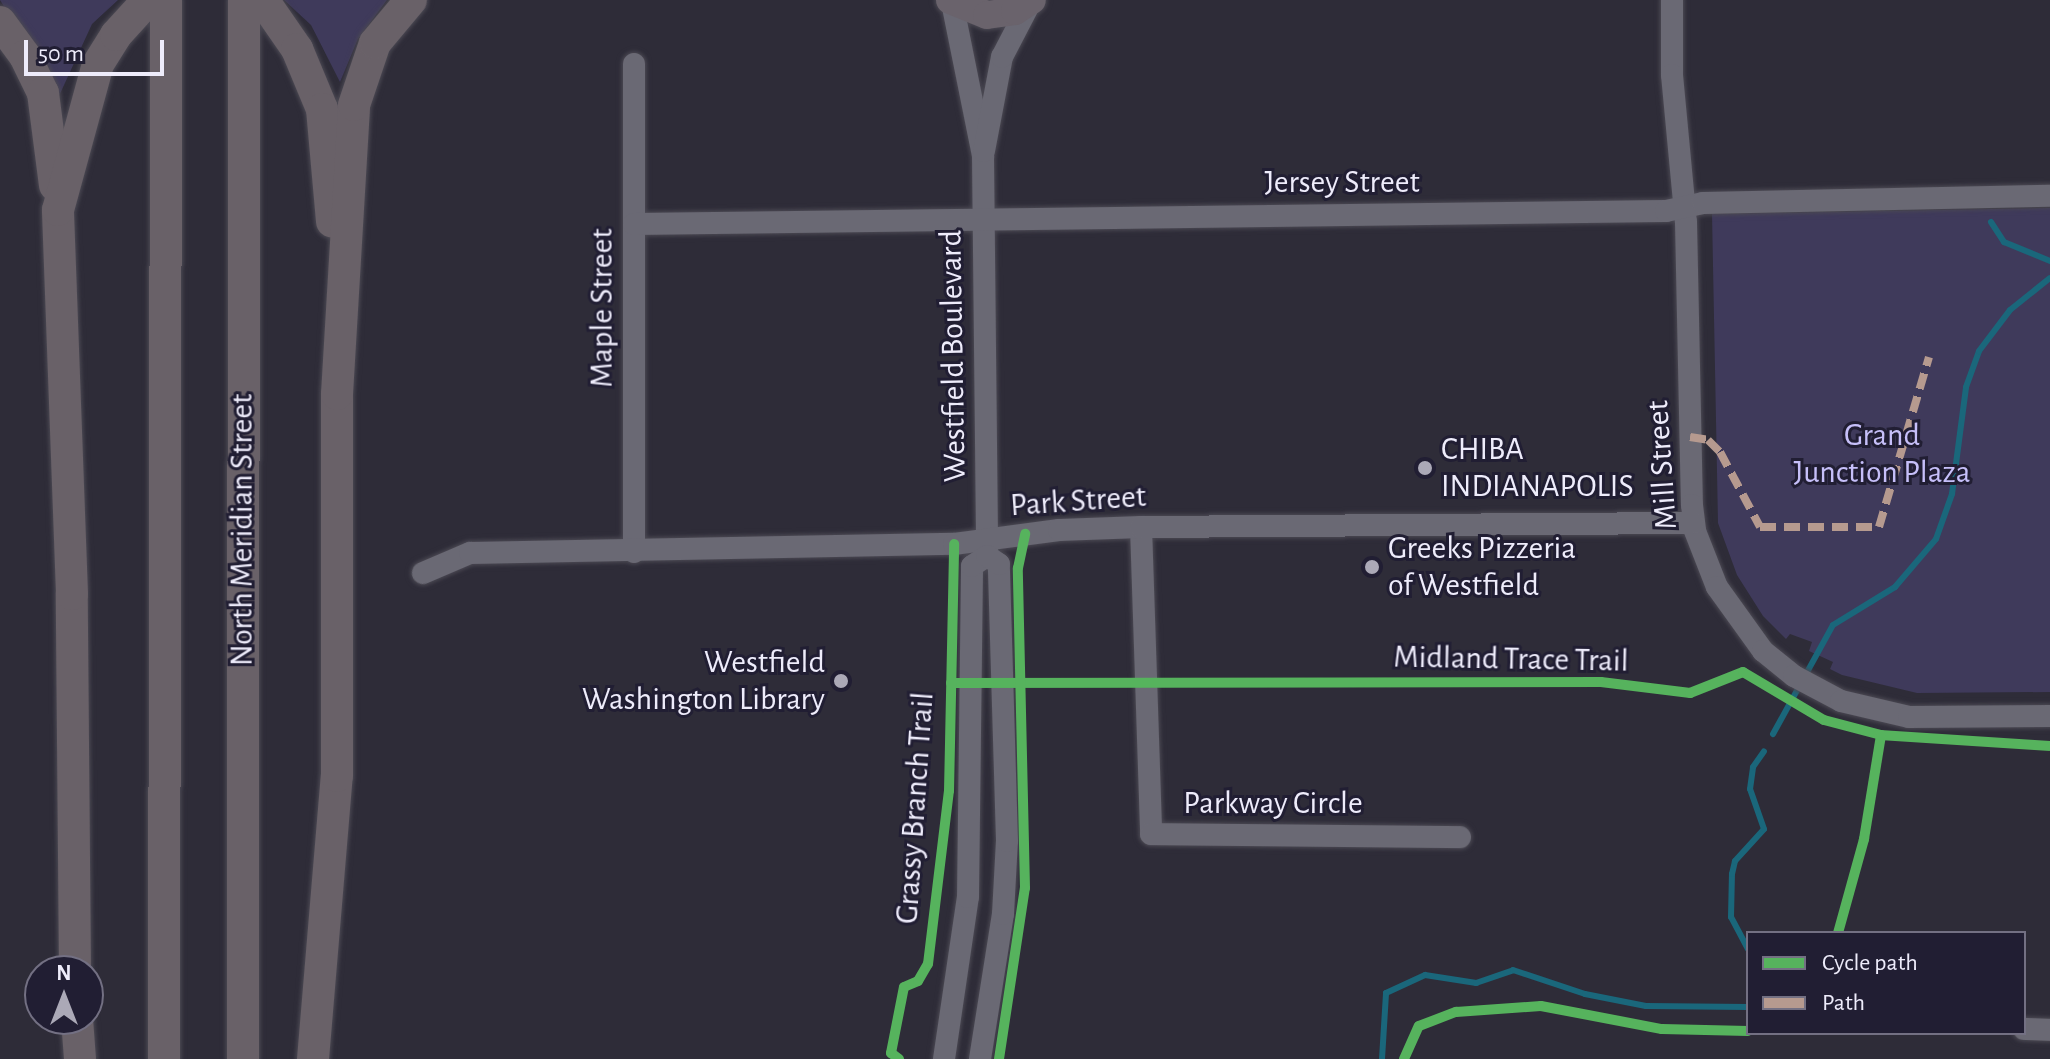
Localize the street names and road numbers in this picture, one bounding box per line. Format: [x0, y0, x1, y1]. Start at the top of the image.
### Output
street label: Jersey Street [1264, 163, 1420, 201]
street label: Maple Street [583, 228, 621, 388]
street label: Westfield Boulevard [932, 230, 974, 482]
street label: North Meridian Street [223, 394, 261, 666]
street label: Mill Street [1638, 399, 1686, 531]
street label: Park Street [1009, 477, 1147, 525]
street label: Midland Trace Trail [1393, 638, 1629, 680]
street label: Grassy Branch Trail [888, 691, 942, 925]
street label: Parkway Circle [1183, 784, 1363, 822]

